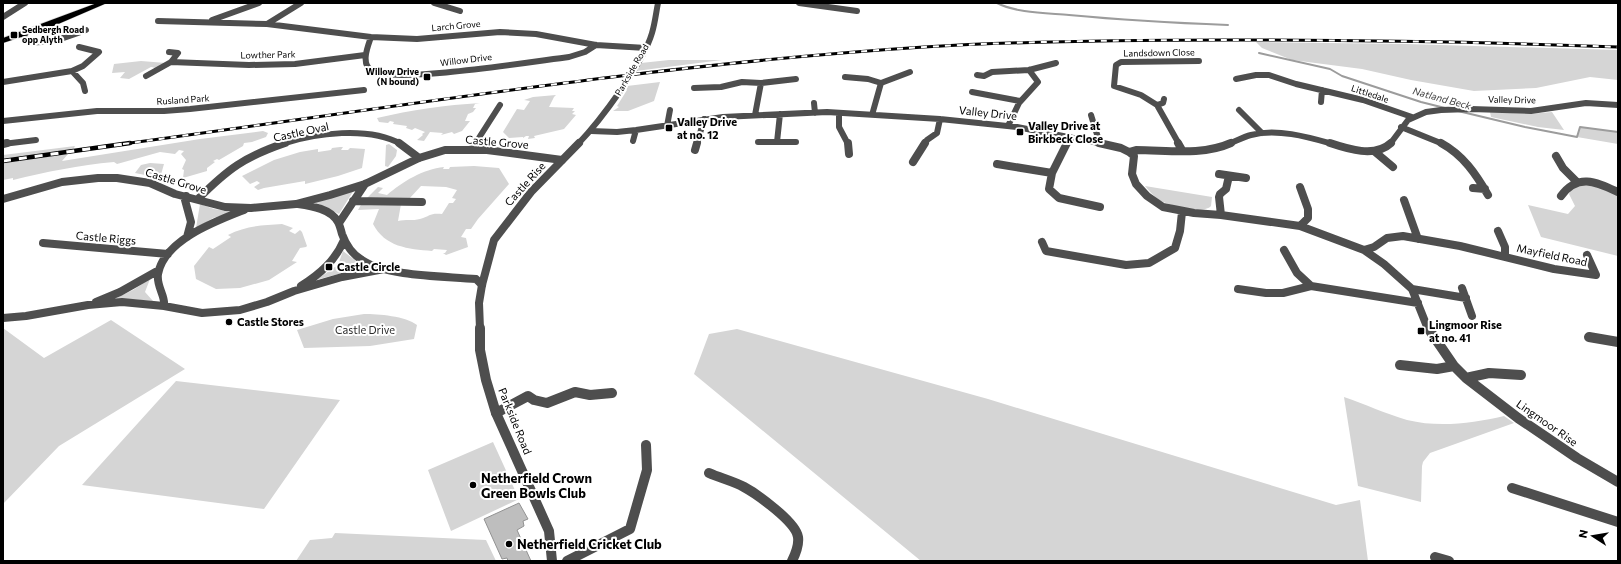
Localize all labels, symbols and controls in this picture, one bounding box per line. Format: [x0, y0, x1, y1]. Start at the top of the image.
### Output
street label: Larch Grove [431, 18, 481, 33]
place label: Sedbergh Road opp Alyth [22, 24, 84, 45]
marker: Sedbergh Road opp Alyth [9, 30, 19, 40]
street label: Parkside Road [612, 42, 651, 98]
street label: Landsdown Close [1123, 46, 1195, 59]
street label: Lowther Park [240, 49, 296, 60]
street label: Willow Drive [439, 51, 493, 68]
place label: Willow Drive (N bound) [366, 66, 419, 87]
marker: Willow Drive (N bound) [422, 72, 432, 82]
street label: Littledale [1350, 82, 1391, 105]
water label: Natland Beck [1411, 84, 1473, 112]
street label: Rusland Park [156, 92, 210, 107]
street label: Valley Drive [1488, 94, 1536, 105]
street label: Valley Drive [958, 103, 1018, 122]
place label: Valley Drive at no. 12 [677, 115, 737, 141]
street label: Castle Oval [272, 119, 330, 144]
place label: Valley Drive at Birkbeck Close [1028, 119, 1103, 145]
marker: Valley Drive at no. 12 [664, 123, 674, 133]
marker: Valley Drive at Birkbeck Close [1015, 127, 1025, 137]
street label: Castle Grove [465, 132, 529, 151]
street label: Castle Rise [502, 159, 548, 208]
street label: Castle Grove [144, 165, 209, 196]
street label: Castle Riggs [75, 228, 137, 247]
street label: Mayfield Road [1516, 241, 1589, 268]
place label: Castle Circle [337, 260, 400, 273]
marker: Castle Circle [324, 262, 334, 272]
place label: Castle Stores [237, 315, 304, 328]
marker: Castle Stores [224, 317, 234, 327]
place label: Lingmoor Rise at no. 41 [1429, 318, 1502, 344]
park label: Castle Drive [335, 323, 395, 336]
marker: Lingmoor Rise at no. 41 [1416, 326, 1426, 336]
street label: Parkside Road [496, 386, 535, 456]
street label: Lingmoor Rise [1514, 397, 1581, 449]
place label: Netherfield Crown Green Bowls Club [481, 470, 592, 501]
marker: Netherfield Crown Green Bowls Club [468, 480, 478, 490]
north arrow [1573, 516, 1613, 556]
text: N [1576, 528, 1590, 539]
place label: Netherfield Cricket Club [517, 536, 662, 552]
marker: Netherfield Cricket Club [504, 539, 514, 549]

